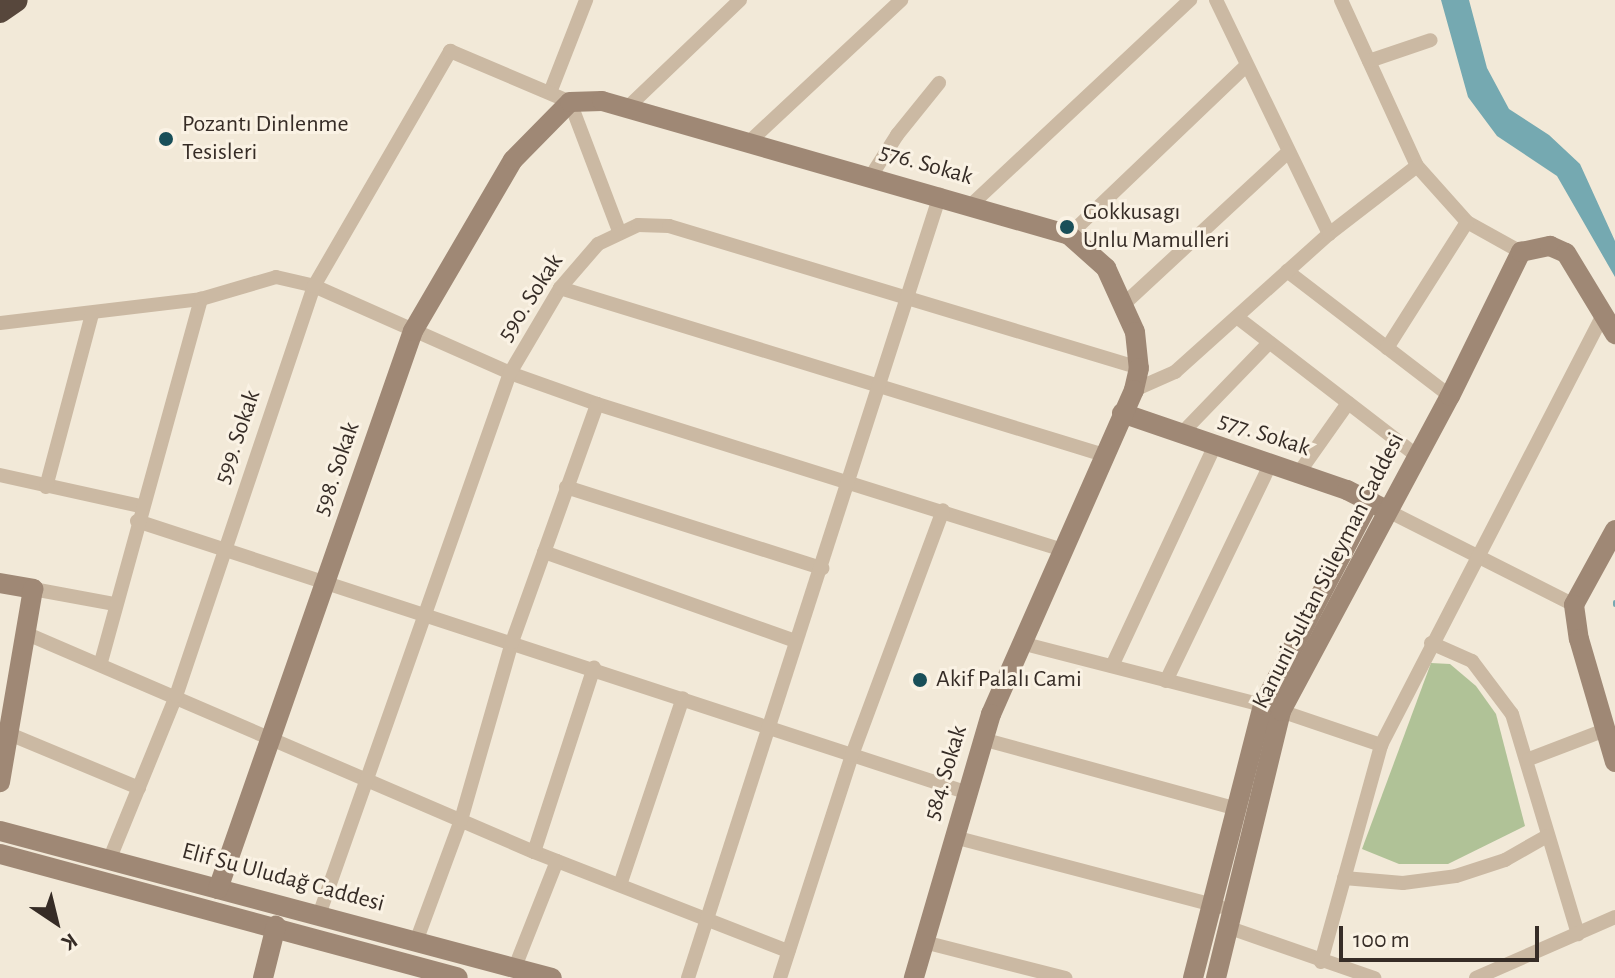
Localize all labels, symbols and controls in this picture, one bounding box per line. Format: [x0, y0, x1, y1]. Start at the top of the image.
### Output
place label: Pozantı Dinlenme Tesisleri [182, 111, 349, 167]
marker: Pozantı Dinlenme Tesisleri [157, 130, 175, 148]
street label: 576. Sokak [876, 138, 976, 192]
place label: Gokkusagı Unlu Mamulleri [1083, 199, 1230, 255]
marker: Gokkusagı Unlu Mamulleri [1058, 218, 1076, 236]
street label: 590. Sokak [492, 249, 570, 347]
street label: 599. Sokak [209, 386, 267, 488]
street label: 577. Sokak [1215, 407, 1313, 463]
street label: 598. Sokak [308, 418, 366, 520]
street label: Kanuni Sultan Süleyman Caddesi [1247, 428, 1411, 714]
place label: Akif Palalı Cami [936, 666, 1082, 694]
marker: Akif Palalı Cami [911, 671, 929, 689]
street label: 584. Sokak [918, 722, 974, 824]
street label: Elif Su Uludağ Caddesi [179, 837, 387, 919]
north arrow [16, 882, 96, 962]
scale bar [1343, 910, 1543, 960]
text: 100 m [1353, 928, 1410, 952]
text: K [58, 929, 81, 954]

